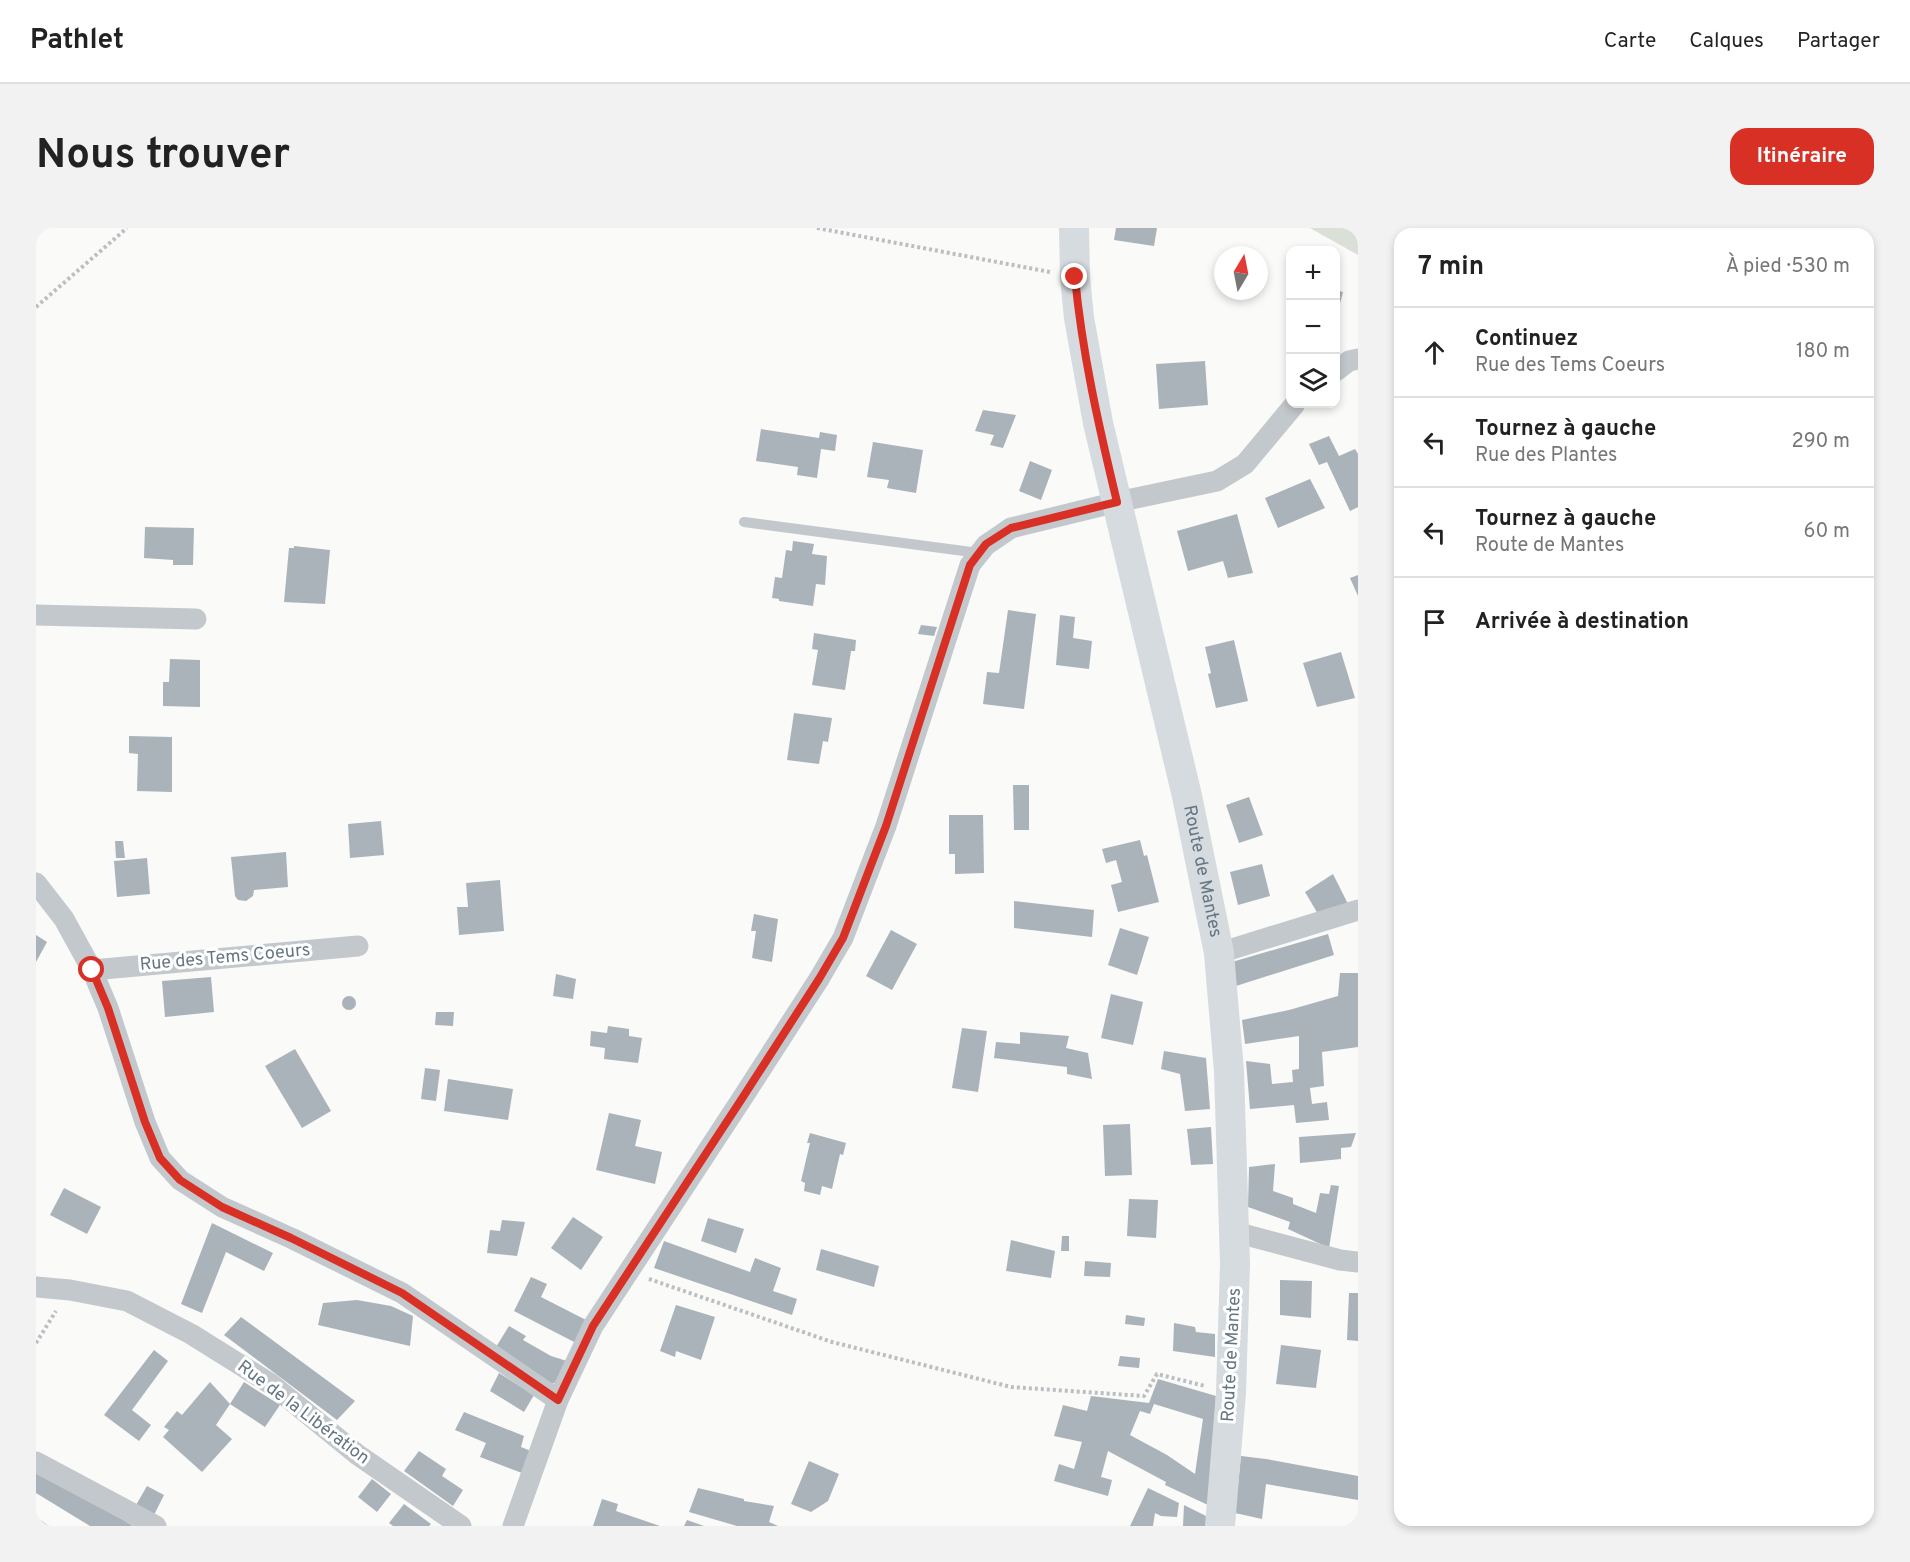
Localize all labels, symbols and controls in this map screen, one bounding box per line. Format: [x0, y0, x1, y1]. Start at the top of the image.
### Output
text: Pathlet [30, 23, 124, 59]
text: Carte [1604, 28, 1656, 55]
text: Calques [1689, 28, 1764, 55]
text: Partager [1797, 28, 1880, 55]
button: Itinéraire [1730, 128, 1874, 185]
text: Nous trouver [36, 130, 290, 183]
north arrow [1214, 246, 1268, 300]
map controls [1286, 246, 1340, 408]
button: + [1286, 246, 1340, 300]
text: 7 min [1418, 251, 1484, 284]
text: À pied · 530 m [1726, 254, 1850, 280]
route end [1061, 263, 1087, 289]
button: − [1286, 300, 1340, 354]
text: Continuez [1475, 326, 1578, 353]
icon: ahead [1418, 336, 1451, 369]
text: 180 m [1796, 339, 1850, 365]
text: Rue des Tems Coeurs [1475, 353, 1665, 379]
button: layers [1286, 354, 1340, 408]
text: Tournez à gauche [1475, 416, 1656, 443]
icon: left [1418, 426, 1451, 459]
text: 290 m [1792, 429, 1850, 455]
text: Rue des Plantes [1475, 443, 1617, 469]
text: Tournez à gauche [1475, 506, 1656, 533]
icon: left [1418, 516, 1451, 549]
text: 60 m [1804, 519, 1850, 545]
text: Route de Mantes [1475, 533, 1624, 559]
icon: arrive [1418, 606, 1451, 639]
text: Arrivée à destination [1475, 609, 1689, 636]
street label: Route de Mantes [1178, 803, 1227, 939]
street label: Rue des Tems Coeurs [139, 939, 311, 977]
route start [78, 956, 104, 982]
street label: Route de Mantes [1217, 1287, 1247, 1423]
street label: Rue de la Libération [232, 1356, 374, 1470]

